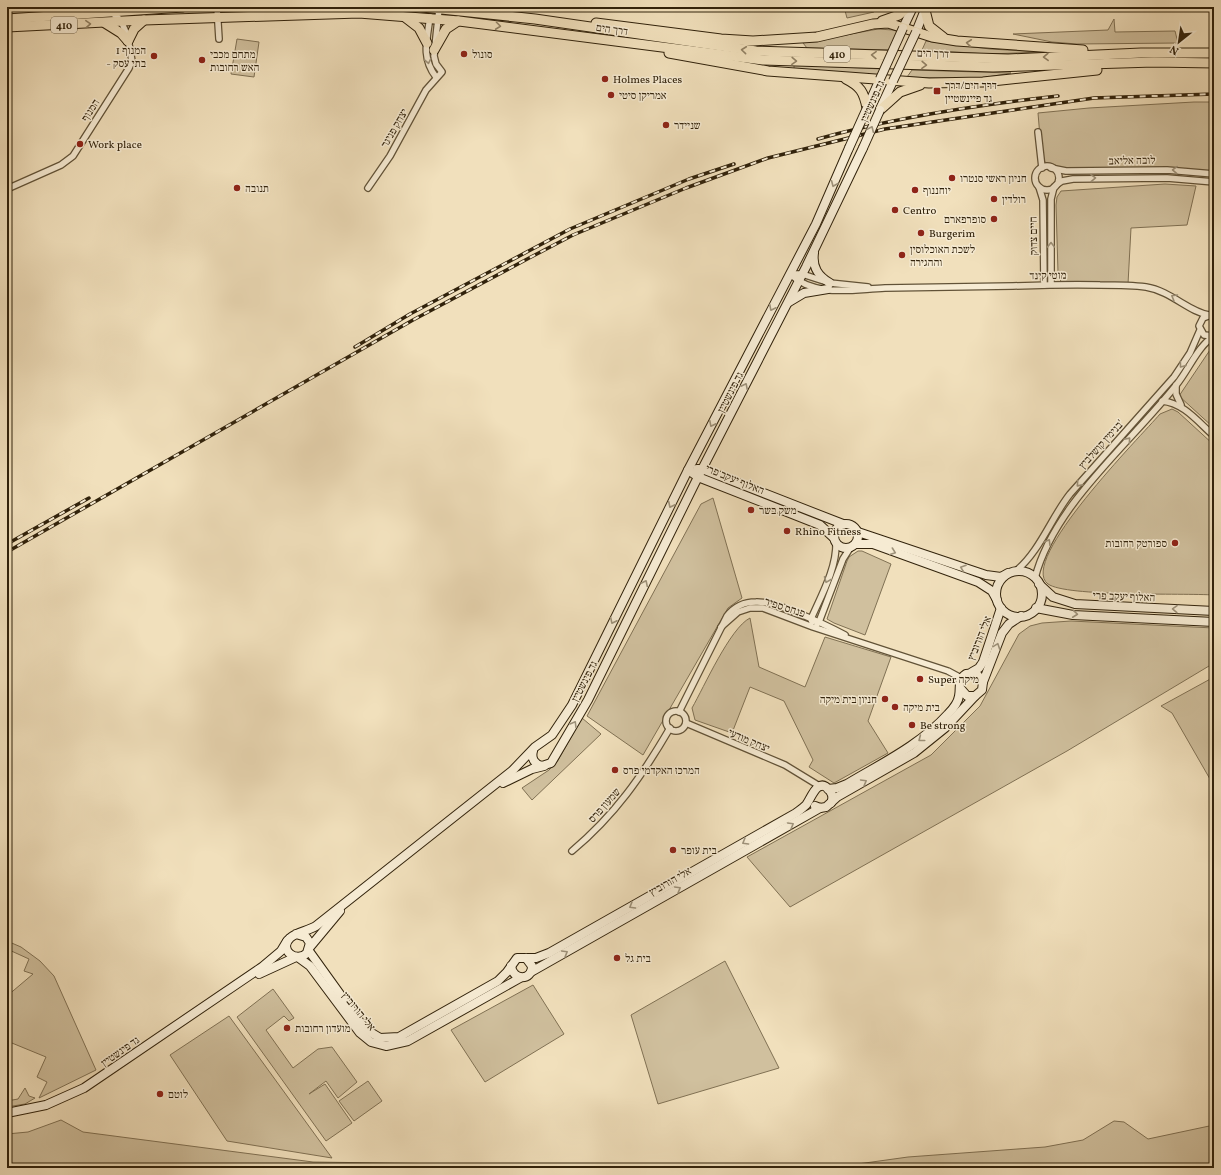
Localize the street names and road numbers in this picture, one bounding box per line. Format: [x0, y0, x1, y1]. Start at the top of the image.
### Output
road number: 410 [51, 17, 77, 33]
street label: דרך הים [595, 21, 629, 40]
road number: 410 [824, 46, 850, 62]
street label: דרך הים [917, 46, 949, 63]
street label: גד פינשטיין [858, 78, 889, 125]
street label: המנוף [78, 97, 104, 125]
street label: יצחק פניגר [378, 106, 413, 151]
street label: לובה אליאב [1108, 154, 1156, 169]
street label: חיים צדוק [1027, 216, 1042, 255]
street label: מוטי קינד [1029, 269, 1067, 284]
street label: גד פינשטיין [715, 369, 748, 416]
street label: בנימין קושלביץ' [1076, 417, 1128, 473]
street label: האלוף יעקב פרי [703, 462, 766, 499]
street label: האלוף יעקב פרי [1092, 589, 1156, 606]
street label: פנחס ספיר [762, 595, 807, 622]
street label: אלי הורוביץ [965, 614, 996, 663]
street label: גד פינשטיין [569, 658, 602, 705]
street label: יצחק מודעי [725, 726, 772, 757]
street label: שמעון פרס [585, 785, 625, 827]
street label: אלי הורוביץ [647, 864, 695, 900]
street label: אלי הורוביץ [337, 989, 378, 1035]
street label: גד פינשטיין [98, 1033, 143, 1071]

